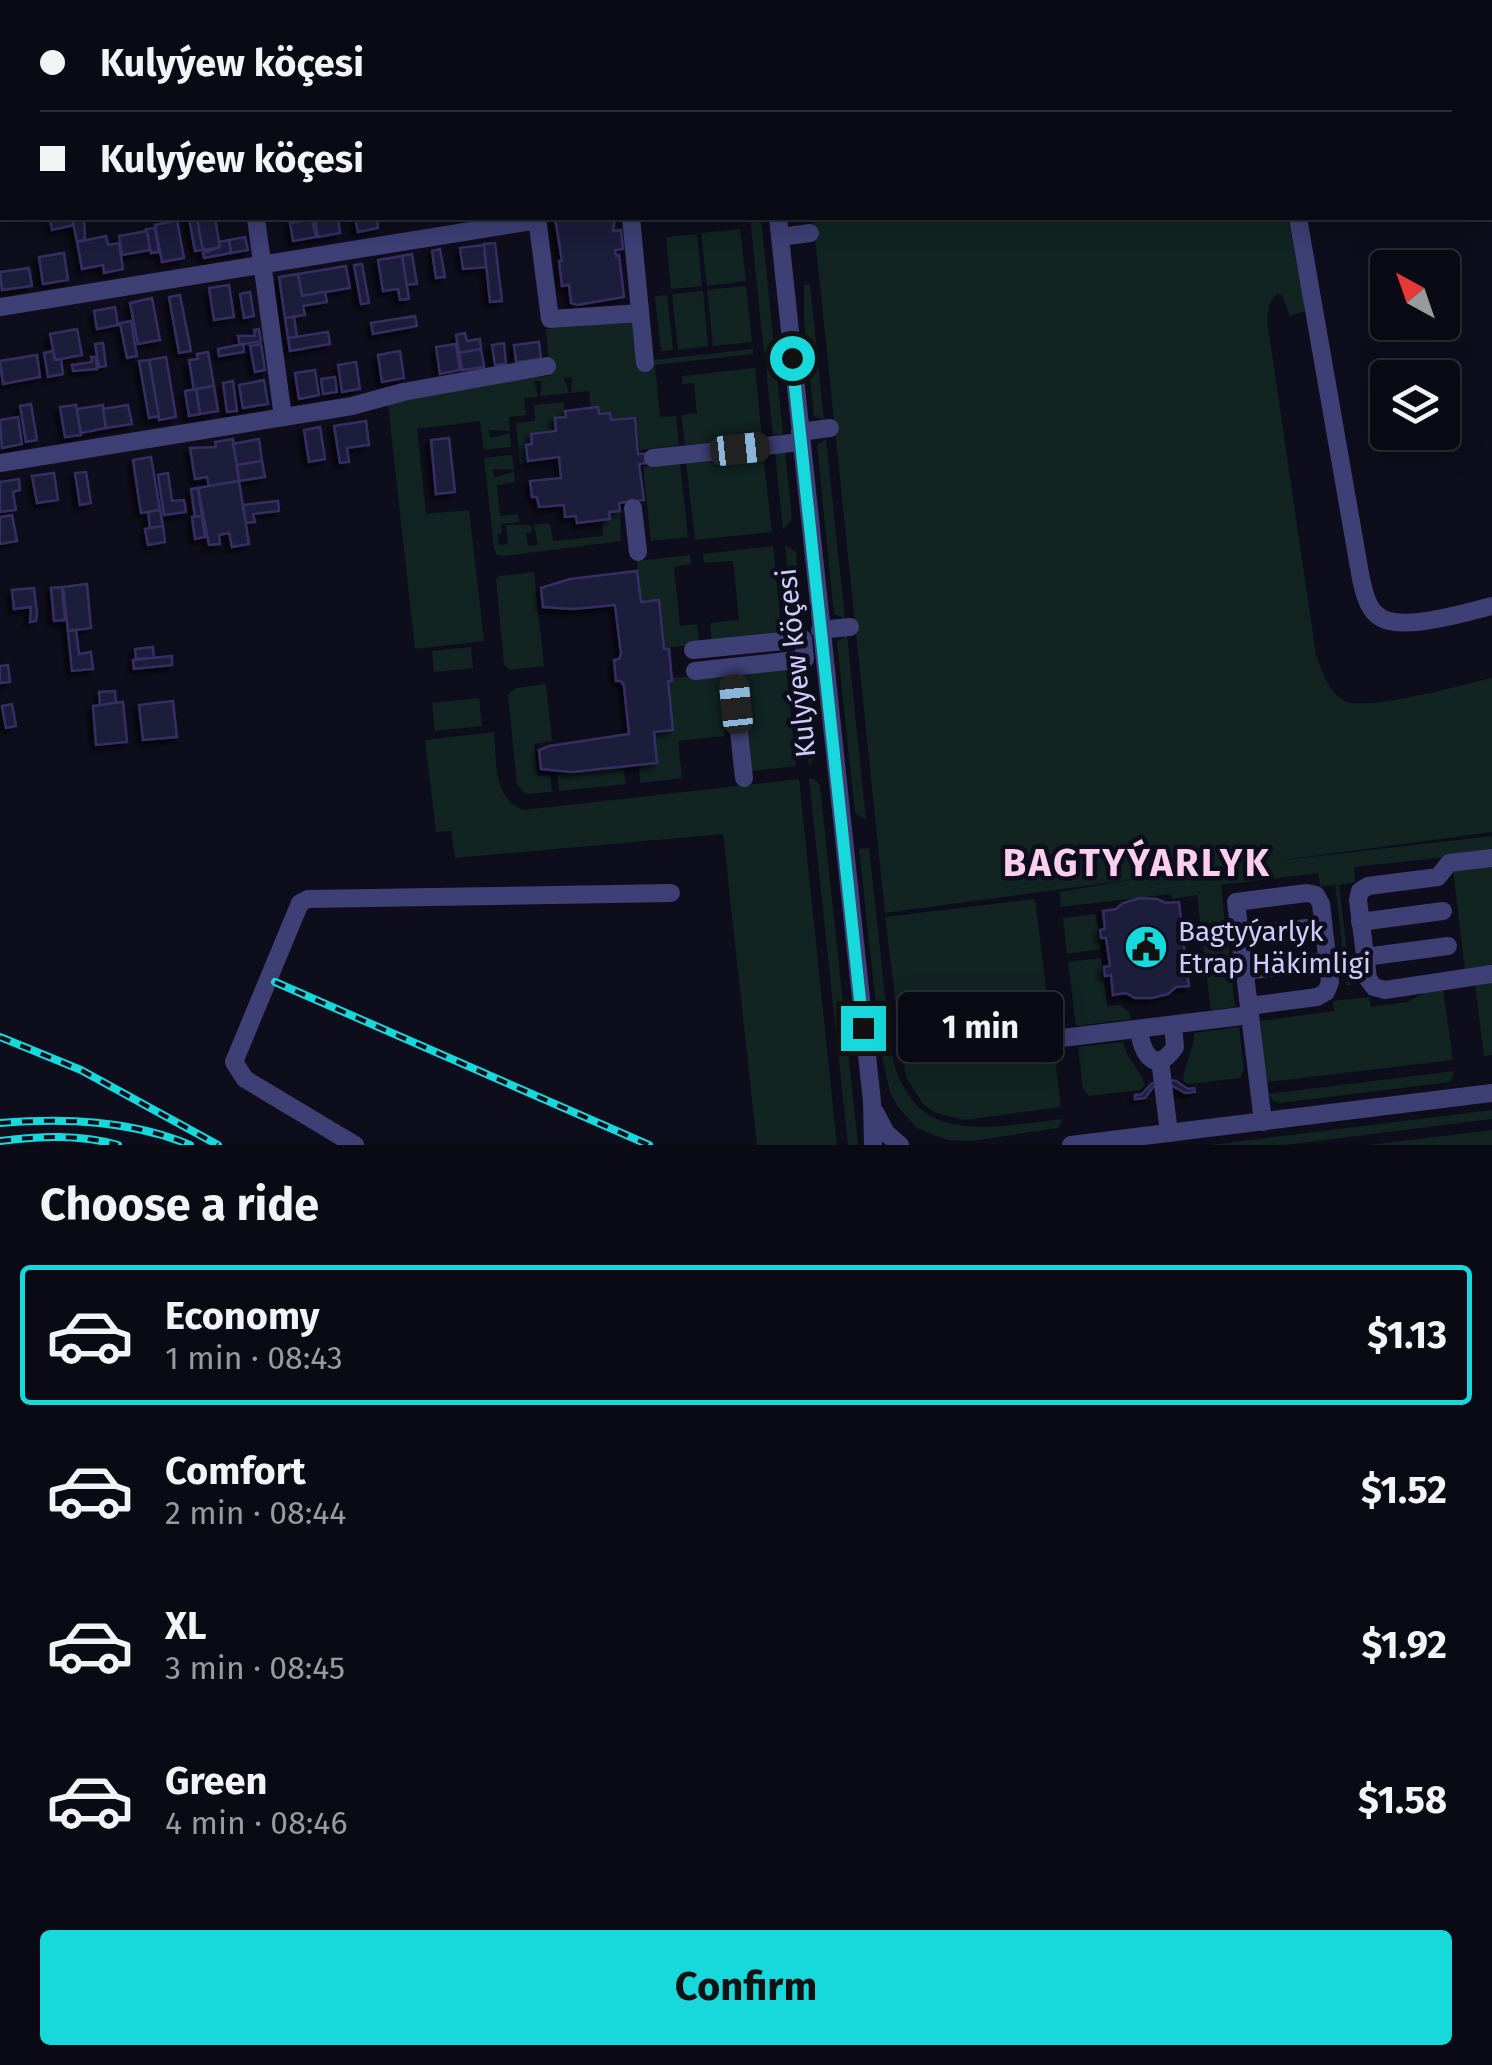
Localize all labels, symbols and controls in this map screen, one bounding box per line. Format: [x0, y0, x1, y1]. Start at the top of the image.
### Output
text: Kulyýew köçesi [100, 40, 364, 86]
text: Kulyýew köçesi [100, 136, 364, 182]
north arrow [1370, 250, 1460, 340]
map controls [1370, 250, 1460, 450]
route start [770, 336, 815, 381]
button: layers [1370, 360, 1460, 450]
car [709, 431, 771, 467]
street label: Kulyýew köçesi [770, 567, 822, 759]
car [718, 673, 754, 735]
district label: BAGTYÝARLYK [1003, 838, 1271, 886]
place label: Bagtyýarlyk Etrap Häkimligi [1178, 915, 1371, 980]
public building icon: Bagtyýarlyk Etrap Häkimligi [1123, 924, 1169, 970]
callout: 1 min [898, 993, 1063, 1063]
route end [841, 1006, 886, 1051]
text: 1 min [942, 1008, 1019, 1046]
text: Choose a ride [40, 1178, 319, 1232]
icon: car [45, 1290, 135, 1380]
text: Economy [165, 1293, 320, 1339]
text: $1.13 [1367, 1312, 1447, 1358]
text: 1 min · 08:43 [165, 1339, 343, 1377]
icon: car [45, 1445, 135, 1535]
text: Comfort [165, 1448, 306, 1494]
text: $1.52 [1361, 1467, 1447, 1513]
text: 2 min · 08:44 [165, 1494, 346, 1532]
icon: car [45, 1600, 135, 1690]
text: XL [165, 1603, 207, 1649]
text: $1.92 [1361, 1622, 1447, 1668]
text: 3 min · 08:45 [165, 1649, 345, 1687]
icon: car [45, 1755, 135, 1845]
text: Green [165, 1758, 268, 1804]
text: $1.58 [1358, 1777, 1447, 1823]
text: 4 min · 08:46 [165, 1804, 347, 1842]
button: Confirm [40, 1930, 1452, 2045]

